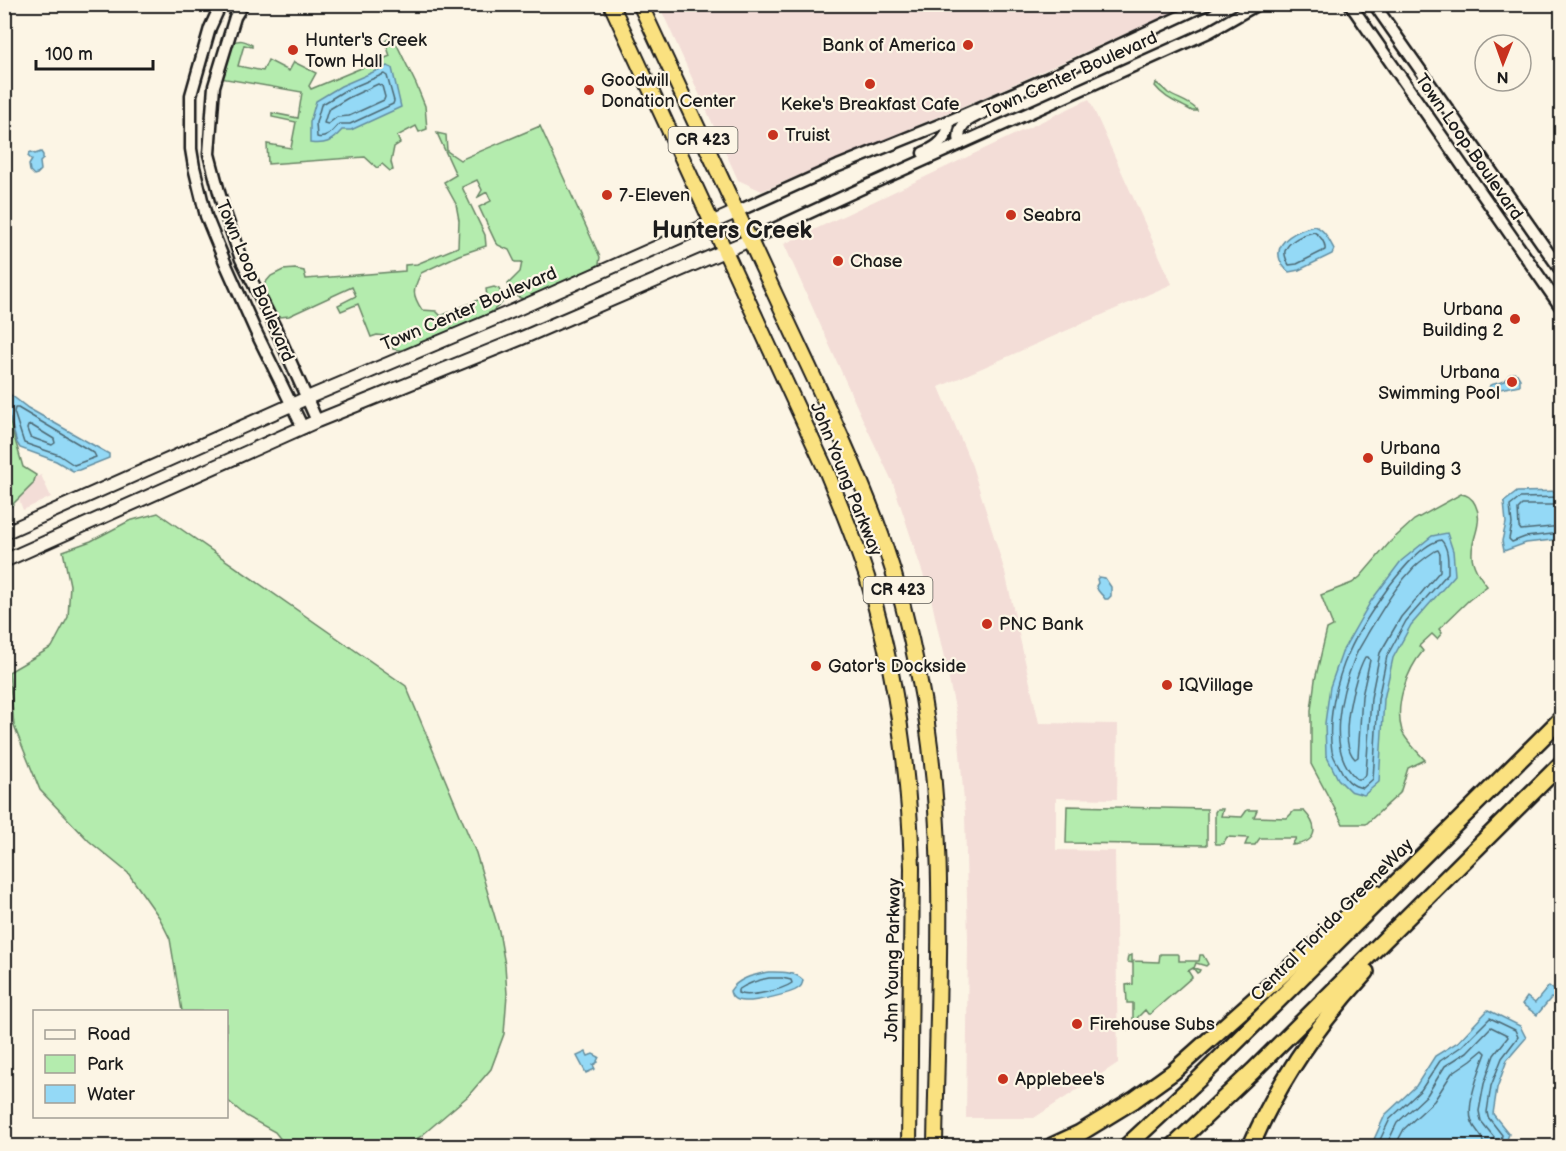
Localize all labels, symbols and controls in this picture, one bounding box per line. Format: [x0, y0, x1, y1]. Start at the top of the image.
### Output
street label: Town Center Boulevard [980, 27, 1160, 123]
place label: Hunter's Creek Town Hall [305, 30, 427, 72]
scale bar [36, 33, 153, 71]
north arrow [1473, 33, 1533, 93]
place label: Bank of America [822, 35, 956, 56]
marker: Bank of America [961, 38, 975, 52]
marker: Hunter's Creek Town Hall [286, 43, 300, 57]
text: 100 m [45, 44, 93, 65]
text: N [1497, 67, 1509, 86]
place label: Goodwill Donation Center [601, 70, 736, 112]
street label: Town Loop Boulevard [1411, 70, 1527, 224]
marker: Keke's Breakfast Cafe [863, 77, 877, 91]
marker: Goodwill Donation Center [582, 83, 596, 97]
place label: Keke's Breakfast Cafe [781, 94, 960, 115]
place label: Truist [785, 125, 831, 146]
road number: CR 423 [668, 127, 738, 153]
marker: Truist [766, 128, 780, 142]
place label: 7-Eleven [619, 185, 690, 206]
marker: 7-Eleven [600, 188, 614, 202]
street label: Town Loop Boulevard [211, 197, 299, 365]
place label: Seabra [1023, 205, 1081, 226]
marker: Seabra [1004, 208, 1018, 222]
district label: Hunters Creek [652, 216, 812, 245]
place label: Chase [850, 251, 903, 272]
marker: Chase [831, 254, 845, 268]
street label: Town Center Boulevard [378, 262, 560, 356]
place label: Urbana Building 2 [1422, 299, 1503, 341]
marker: Urbana Building 2 [1508, 312, 1522, 326]
place label: Urbana Swimming Pool [1378, 362, 1500, 404]
marker: Urbana Swimming Pool [1505, 375, 1519, 389]
street label: John Young Parkway [806, 399, 887, 560]
place label: Urbana Building 3 [1380, 438, 1461, 480]
marker: Urbana Building 3 [1361, 451, 1375, 465]
road number: CR 423 [864, 577, 932, 603]
place label: PNC Bank [999, 614, 1083, 635]
marker: PNC Bank [980, 617, 994, 631]
place label: Gator's Dockside [828, 656, 966, 677]
marker: Gator's Dockside [809, 659, 823, 673]
place label: IQVillage [1179, 675, 1253, 696]
marker: IQVillage [1160, 678, 1174, 692]
street label: Central Florida GreeneWay [1247, 834, 1418, 1005]
street label: John Young Parkway [881, 877, 905, 1042]
legend [33, 1010, 228, 1118]
place label: Firehouse Subs [1089, 1014, 1215, 1035]
marker: Firehouse Subs [1070, 1017, 1084, 1031]
text: Road [87, 1024, 131, 1045]
text: Park [87, 1054, 123, 1075]
place label: Applebee's [1015, 1069, 1105, 1090]
marker: Applebee's [996, 1072, 1010, 1086]
text: Water [87, 1084, 135, 1105]

